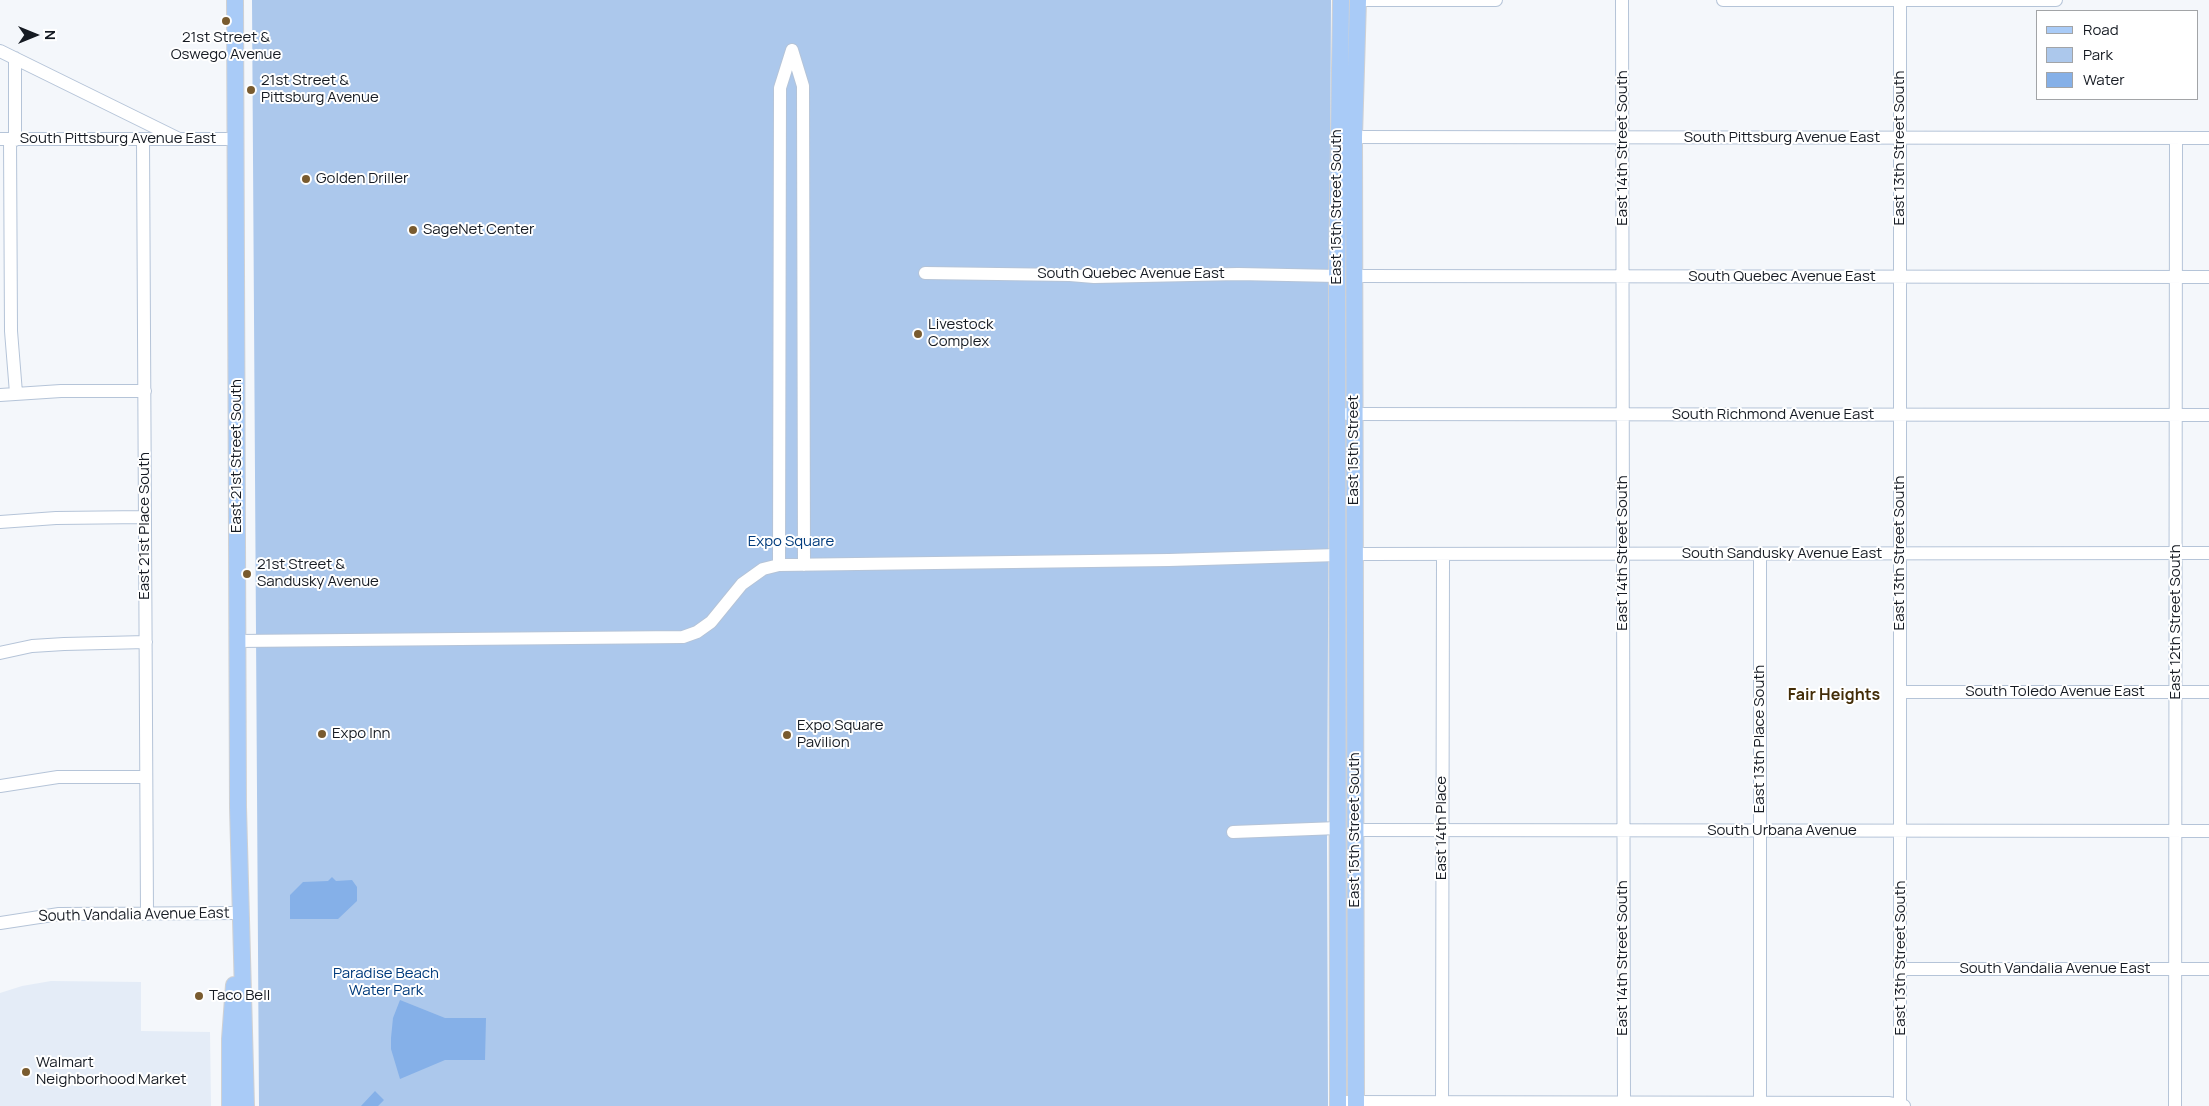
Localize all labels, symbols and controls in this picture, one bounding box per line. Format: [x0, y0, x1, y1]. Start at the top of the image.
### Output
north arrow [10, 10, 60, 60]
legend [2036, 10, 2199, 100]
marker: 21st Street & Oswego Avenue [220, 15, 232, 27]
text: Road [2083, 19, 2119, 40]
place label: 21st Street & Oswego Avenue [171, 29, 281, 64]
text: N [41, 30, 60, 40]
text: Park [2083, 44, 2113, 65]
text: Water [2083, 69, 2125, 90]
street label: East 14th Street South [1614, 70, 1632, 226]
street label: East 13th Street South [1891, 71, 1909, 225]
place label: 21st Street & Pittsburg Avenue [261, 72, 379, 107]
marker: 21st Street & Pittsburg Avenue [245, 84, 257, 96]
street label: East 15th Street South [1328, 129, 1346, 285]
street label: South Pittsburg Avenue East [1684, 129, 1880, 147]
street label: South Pittsburg Avenue East [20, 130, 216, 148]
place label: Golden Driller [316, 170, 408, 188]
marker: Golden Driller [300, 173, 312, 185]
place label: SageNet Center [423, 221, 534, 239]
marker: SageNet Center [407, 224, 419, 236]
street label: South Quebec Avenue East [1037, 265, 1225, 283]
street label: South Quebec Avenue East [1688, 268, 1876, 286]
place label: Livestock Complex [928, 316, 993, 351]
marker: Livestock Complex [912, 328, 924, 340]
street label: East 21st Street South [228, 379, 246, 533]
street label: East 15th Street [1345, 395, 1363, 505]
street label: South Richmond Avenue East [1672, 406, 1874, 424]
street label: East 21st Place South [136, 452, 154, 600]
street label: East 14th Street South [1614, 475, 1632, 631]
street label: East 13th Street South [1891, 476, 1909, 630]
park label: Expo Square [748, 533, 834, 551]
street label: East 12th Street South [2167, 544, 2185, 700]
street label: South Sandusky Avenue East [1682, 545, 1882, 563]
place label: 21st Street & Sandusky Avenue [257, 556, 379, 591]
marker: 21st Street & Sandusky Avenue [241, 568, 253, 580]
street label: East 13th Place South [1751, 665, 1769, 813]
street label: South Toledo Avenue East [1965, 683, 2145, 701]
district label: Fair Heights [1788, 686, 1880, 706]
place label: Expo Square Pavilion [797, 717, 884, 752]
place label: Expo Inn [332, 725, 391, 743]
marker: Expo Inn [316, 728, 328, 740]
marker: Expo Square Pavilion [781, 729, 793, 741]
street label: East 15th Street South [1346, 752, 1364, 908]
street label: East 14th Place [1433, 776, 1451, 880]
street label: South Urbana Avenue [1707, 822, 1857, 840]
street label: East 14th Street South [1614, 880, 1632, 1036]
street label: East 13th Street South [1892, 881, 1910, 1035]
street label: South Vandalia Avenue East [38, 904, 230, 926]
street label: South Vandalia Avenue East [1959, 960, 2151, 978]
park label: Paradise Beach Water Park [333, 965, 439, 1000]
place label: Taco Bell [209, 987, 270, 1005]
marker: Taco Bell [193, 990, 205, 1002]
place label: Walmart Neighborhood Market [36, 1054, 186, 1089]
marker: Walmart Neighborhood Market [20, 1066, 32, 1078]

